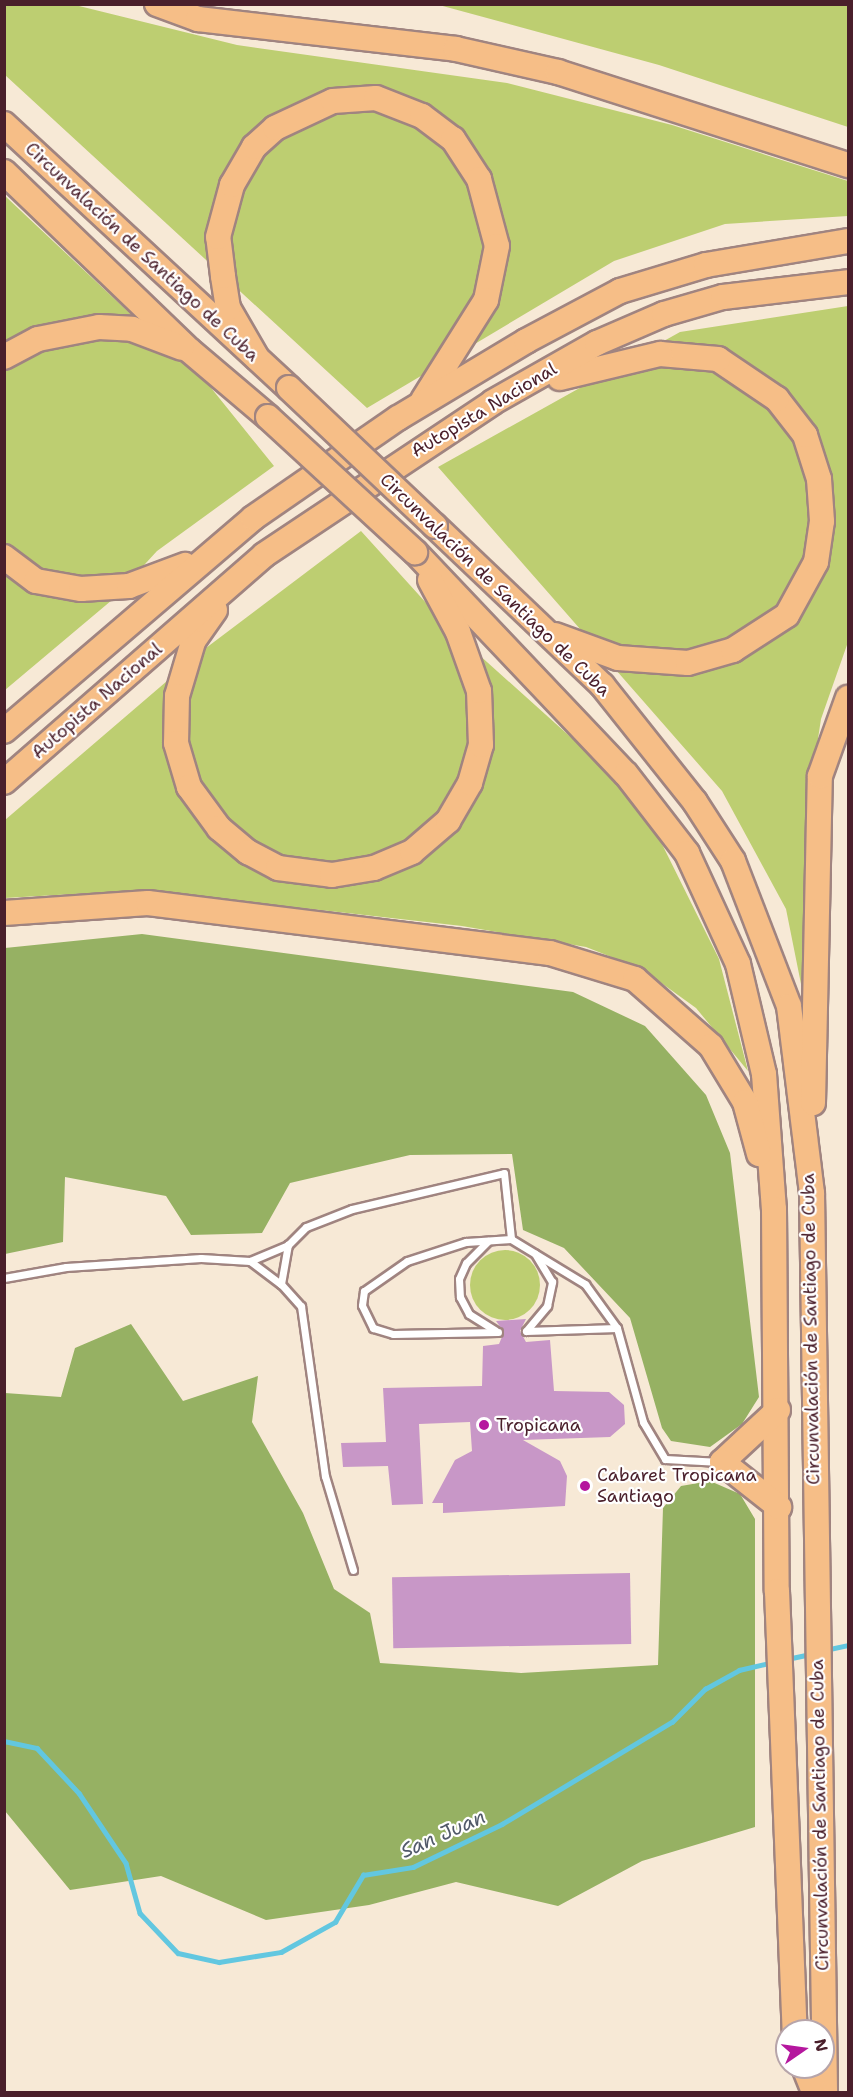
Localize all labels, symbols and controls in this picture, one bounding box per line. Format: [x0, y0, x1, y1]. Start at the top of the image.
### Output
street label: Circunvalación de Santiago de Cuba [21, 138, 263, 366]
street label: Autopista Nacional [407, 358, 561, 462]
street label: Circunvalación de Santiago de Cuba [375, 469, 615, 701]
street label: Autopista Nacional [27, 638, 167, 764]
street label: Circunvalación de Santiago de Cuba [797, 1173, 825, 1485]
place label: Tropicana [496, 1414, 581, 1436]
marker: Tropicana [477, 1418, 491, 1432]
place label: Cabaret Tropicana Santiago [597, 1465, 757, 1508]
marker: Cabaret Tropicana Santiago [578, 1479, 592, 1493]
street label: Circunvalación de Santiago de Cuba [806, 1659, 834, 1971]
water label: San Juan [397, 1805, 489, 1863]
north arrow [775, 2019, 835, 2079]
text: N [809, 2037, 833, 2054]

